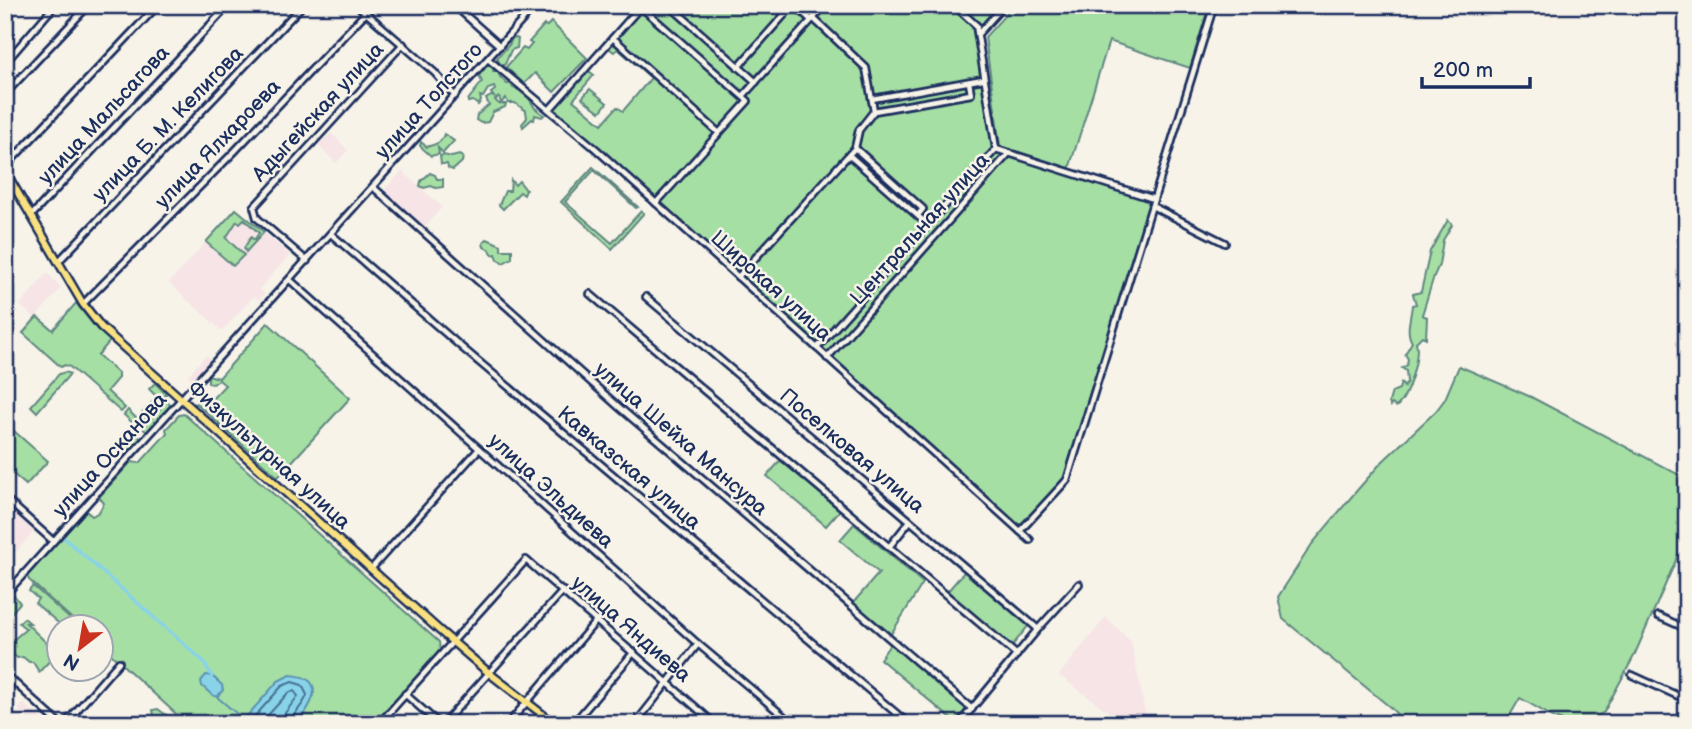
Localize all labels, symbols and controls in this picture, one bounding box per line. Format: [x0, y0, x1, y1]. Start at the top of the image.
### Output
street label: Адыгейская улица [246, 37, 389, 188]
street label: улица Толстого [370, 38, 488, 164]
street label: улица Мальсагова [33, 40, 175, 190]
street label: улица Б. М. Келигова [87, 41, 249, 207]
scale bar [1422, 46, 1531, 90]
text: 200 m [1433, 58, 1493, 83]
street label: улица Ялхароева [150, 74, 286, 214]
street label: Центральная улица [845, 147, 995, 310]
street label: Широкая улица [706, 225, 837, 347]
street label: улица Шейха Мансура [589, 357, 773, 521]
street label: Физкультурная улица [182, 375, 356, 535]
street label: Поселковая улица [775, 383, 930, 519]
street label: улица Осканова [48, 387, 173, 522]
street label: Кавказская улица [552, 401, 706, 536]
street label: улица Эльдиева [483, 428, 619, 554]
street label: улица Яндиева [566, 570, 696, 688]
north arrow [46, 614, 116, 684]
text: N [60, 648, 84, 675]

